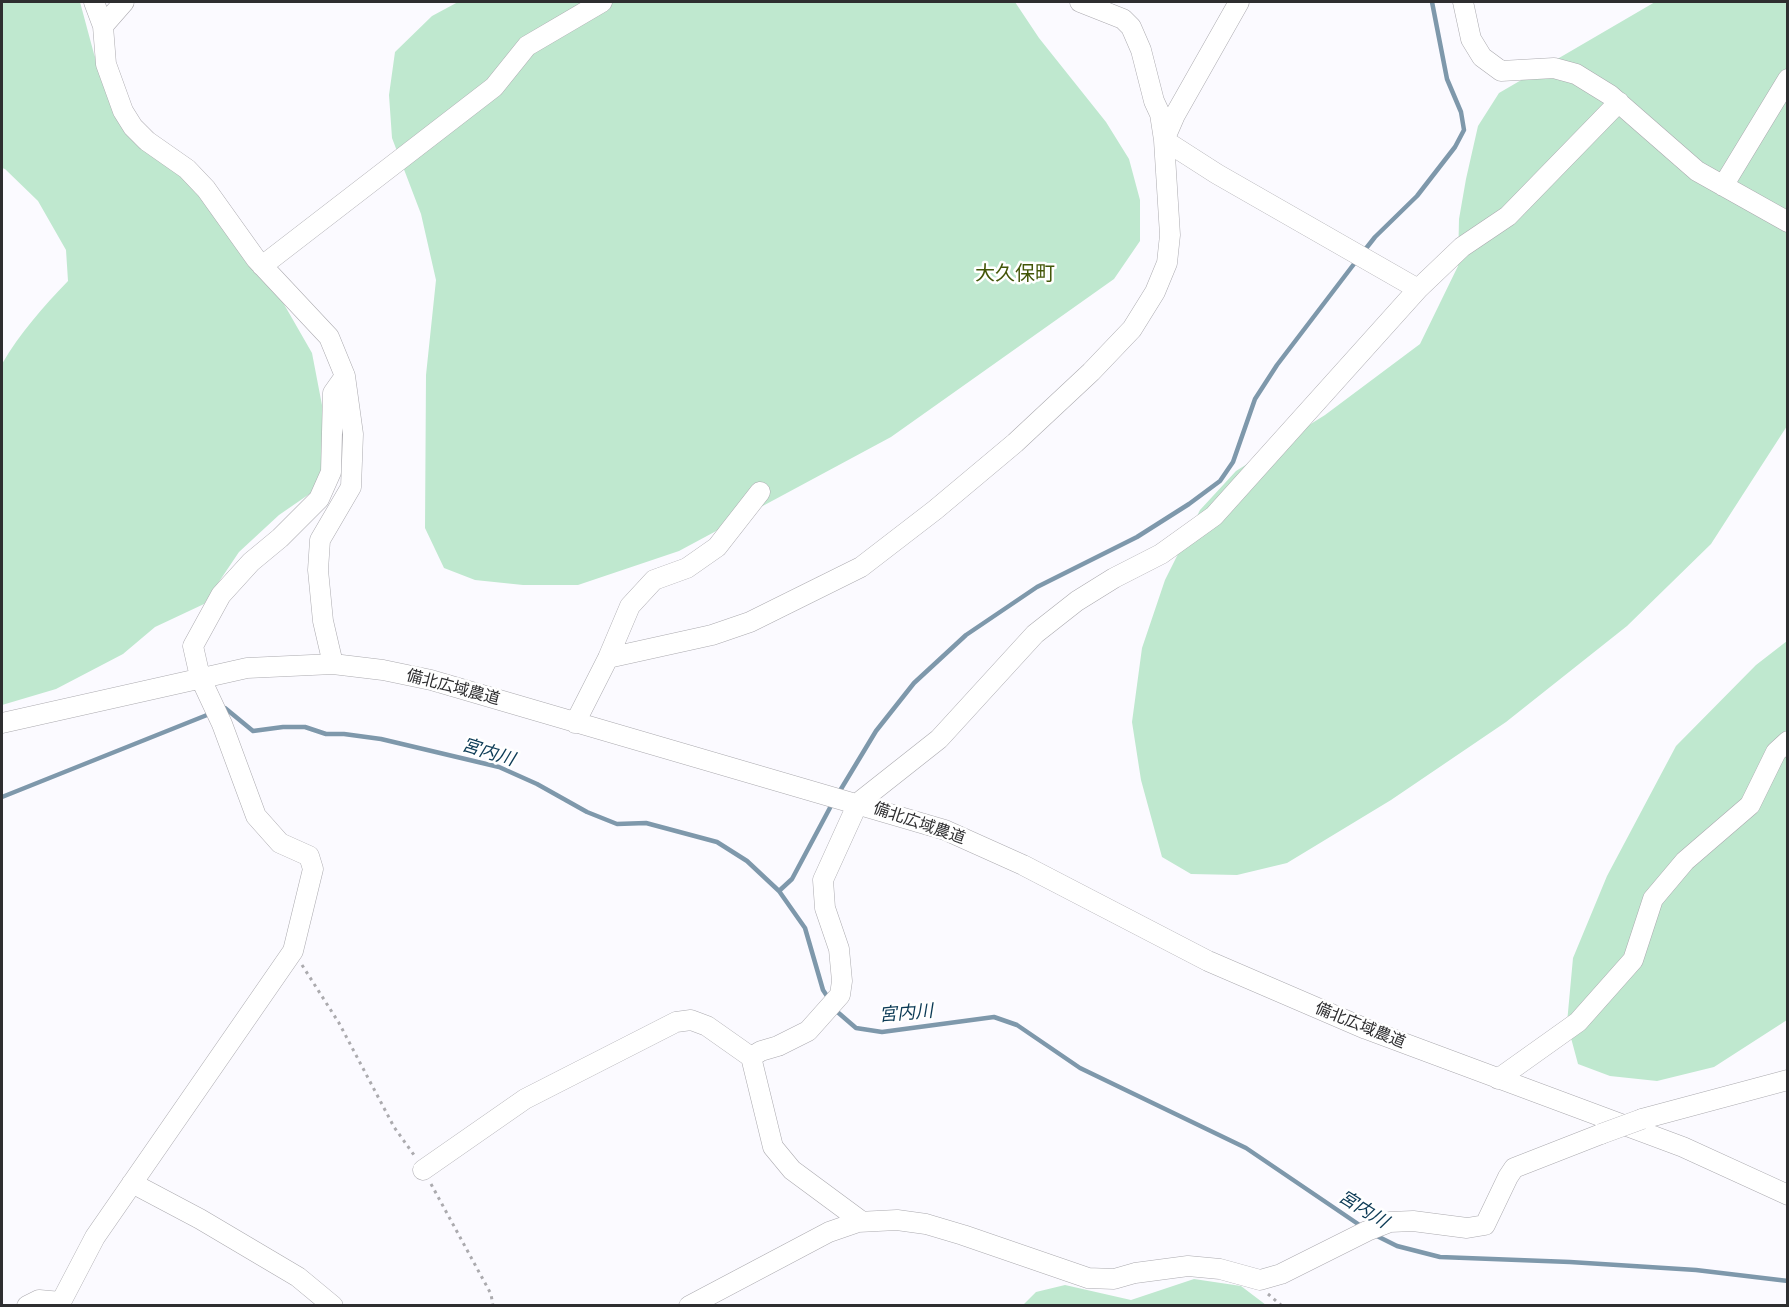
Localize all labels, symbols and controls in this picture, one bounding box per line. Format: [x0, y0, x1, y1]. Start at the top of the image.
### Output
district label: 大久保町 [975, 263, 1055, 287]
street label: 備北広域農道 [404, 666, 502, 710]
water label: 宮内川 [459, 735, 517, 771]
street label: 備北広域農道 [870, 799, 968, 849]
street label: 備北広域農道 [1312, 999, 1408, 1053]
water label: 宮内川 [878, 1001, 934, 1027]
water label: 宮内川 [1334, 1187, 1392, 1233]

